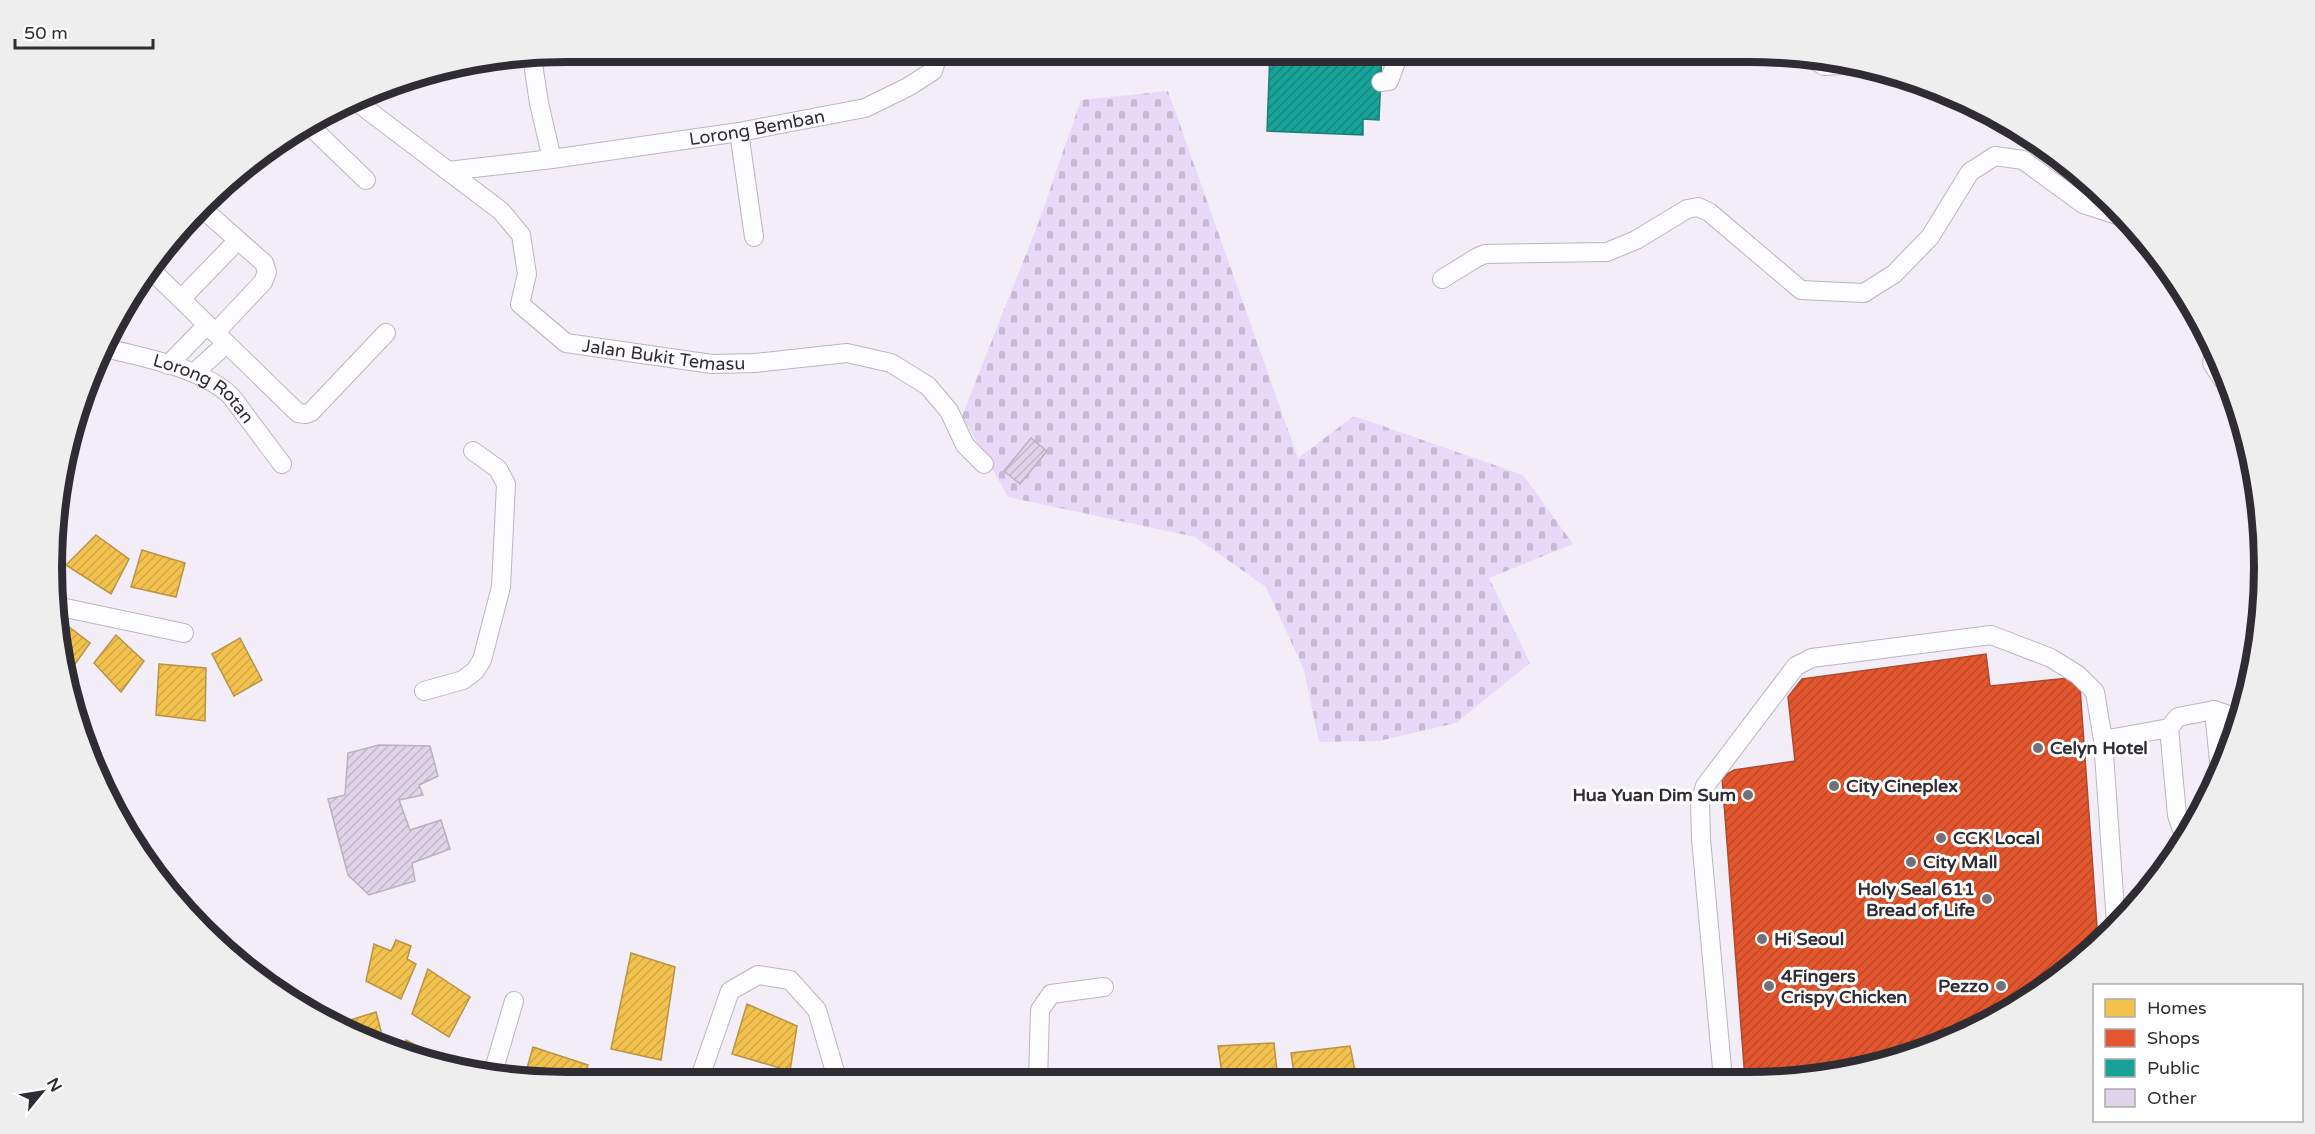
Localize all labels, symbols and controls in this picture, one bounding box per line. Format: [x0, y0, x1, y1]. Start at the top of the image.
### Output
scale bar [15, 12, 153, 50]
text: 50 m [24, 22, 68, 44]
street label: Lorong Bemban [688, 105, 827, 150]
street label: Jalan Bukit Temasu [581, 334, 745, 375]
street label: Lorong Rotan [151, 349, 259, 428]
place label: Celyn Hotel [2050, 737, 2148, 759]
marker: Celyn Hotel [2031, 741, 2045, 755]
place label: City Cineplex [1846, 775, 1958, 797]
marker: City Cineplex [1827, 779, 1841, 793]
place label: Hua Yuan Dim Sum [1572, 784, 1736, 806]
marker: Hua Yuan Dim Sum [1741, 788, 1755, 802]
place label: CCK Local [1953, 827, 2040, 849]
marker: CCK Local [1934, 831, 1948, 845]
place label: City Mall [1923, 851, 1998, 873]
marker: City Mall [1904, 855, 1918, 869]
place label: Holy Seal 611 Bread of Life [1857, 878, 1975, 921]
marker: Holy Seal 611 Bread of Life [1980, 892, 1994, 906]
place label: Hi Seoul [1774, 928, 1844, 950]
marker: Hi Seoul [1755, 932, 1769, 946]
place label: 4Fingers Crispy Chicken [1781, 965, 1907, 1008]
place label: Pezzo [1938, 975, 1989, 997]
marker: 4Fingers Crispy Chicken [1762, 979, 1776, 993]
marker: Pezzo [1994, 979, 2008, 993]
legend [2093, 984, 2303, 1122]
text: Homes [2147, 997, 2207, 1019]
text: Shops [2147, 1027, 2200, 1049]
text: Public [2147, 1057, 2200, 1079]
north arrow [12, 1062, 72, 1122]
text: N [42, 1074, 66, 1096]
text: Other [2147, 1087, 2197, 1109]

